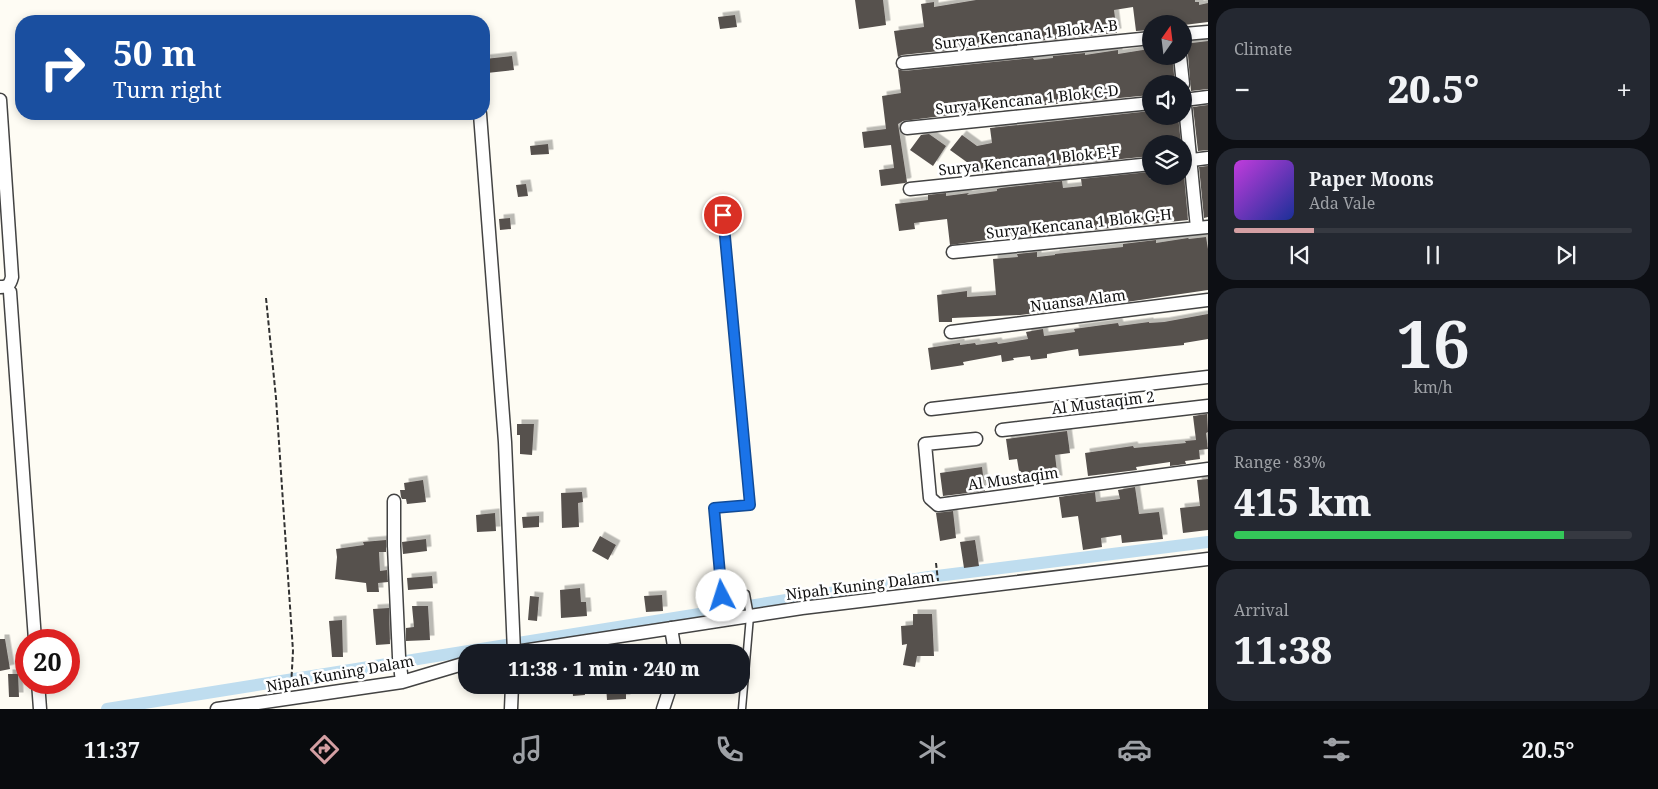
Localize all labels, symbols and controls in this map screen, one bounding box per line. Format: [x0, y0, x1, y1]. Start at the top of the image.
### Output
street label: Surya Kencana 1 Blok A-B [933, 14, 1119, 54]
north arrow [1142, 15, 1192, 65]
map controls [1142, 15, 1192, 185]
text: 50 m [113, 29, 196, 76]
icon: right [30, 35, 95, 100]
text: Climate [1234, 38, 1292, 60]
text: 20.5° [1387, 62, 1479, 114]
text: − [1234, 70, 1250, 108]
text: + [1616, 70, 1632, 108]
text: Turn right [113, 74, 222, 104]
button: sound [1142, 75, 1192, 125]
street label: Surya Kencana 1 Blok C-D [934, 79, 1120, 119]
button: layers [1142, 135, 1192, 185]
street label: Surya Kencana 1 Blok E-F [937, 141, 1121, 179]
text: Paper Moons [1309, 166, 1434, 192]
text: Ada Vale [1309, 192, 1375, 214]
pin [702, 194, 744, 236]
icon: arrive [709, 201, 737, 229]
street label: Surya Kencana 1 Blok G-H [985, 203, 1173, 243]
icon: previous [1286, 241, 1314, 269]
icon: pause [1419, 241, 1447, 269]
icon: next [1552, 241, 1580, 269]
street label: Nuansa Alam [1029, 284, 1127, 316]
text: 16 [1396, 299, 1470, 387]
text: km/h [1413, 376, 1453, 398]
street label: Al Mustaqim 2 [1050, 386, 1156, 418]
text: Range · 83% [1234, 451, 1326, 473]
street label: Al Mustaqim [966, 462, 1060, 494]
text: 415 km [1234, 475, 1372, 527]
street label: Nipah Kuning Dalam [784, 566, 936, 604]
position arrow [695, 569, 747, 621]
text: Arrival [1234, 599, 1289, 621]
text: 11:38 [1234, 623, 1332, 675]
speed limit sign: 20 [15, 629, 80, 694]
street label: Nipah Kuning Dalam [265, 650, 415, 696]
text: 11:38 · 1 min · 240 m [508, 656, 700, 682]
icon: directions [307, 732, 342, 767]
icon: music [510, 732, 545, 767]
icon: phone [712, 732, 747, 767]
icon: climate [915, 732, 950, 767]
icon: car [1117, 732, 1152, 767]
icon: filters [1319, 732, 1354, 767]
text: 11:37 [84, 734, 140, 764]
text: 20.5° [1522, 734, 1574, 764]

